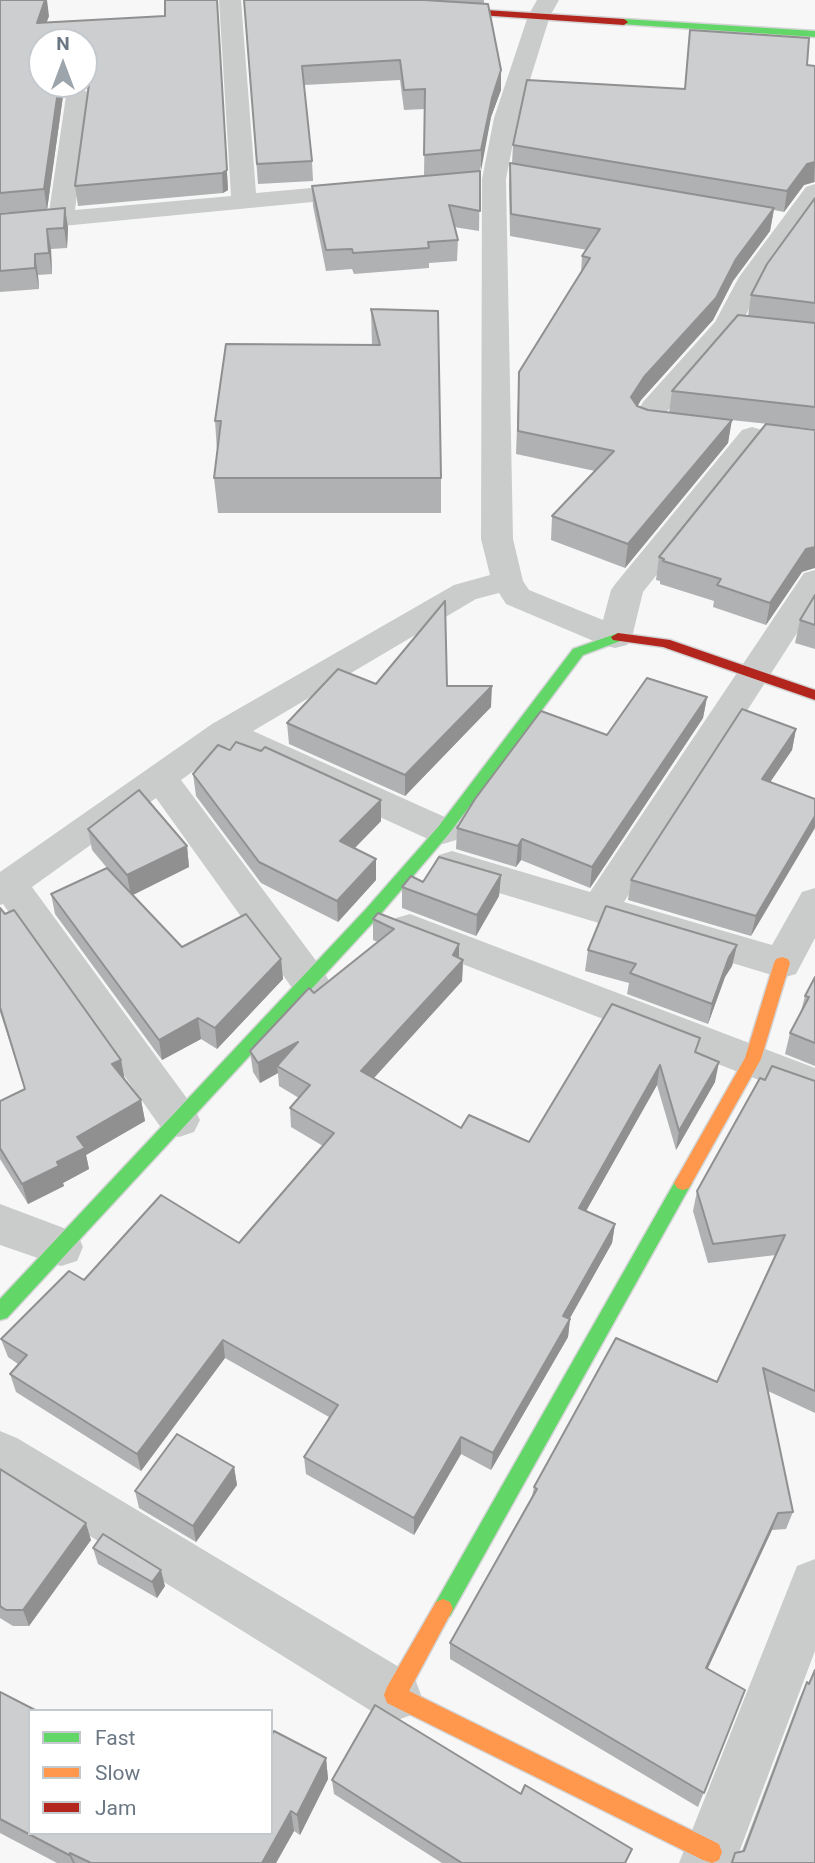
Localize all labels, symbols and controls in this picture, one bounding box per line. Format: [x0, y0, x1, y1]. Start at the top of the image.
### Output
north arrow [28, 28, 98, 98]
text: N [56, 32, 70, 55]
legend [28, 1709, 273, 1835]
text: Fast [95, 1726, 135, 1750]
text: Slow [95, 1761, 140, 1785]
text: Jam [95, 1796, 136, 1820]

